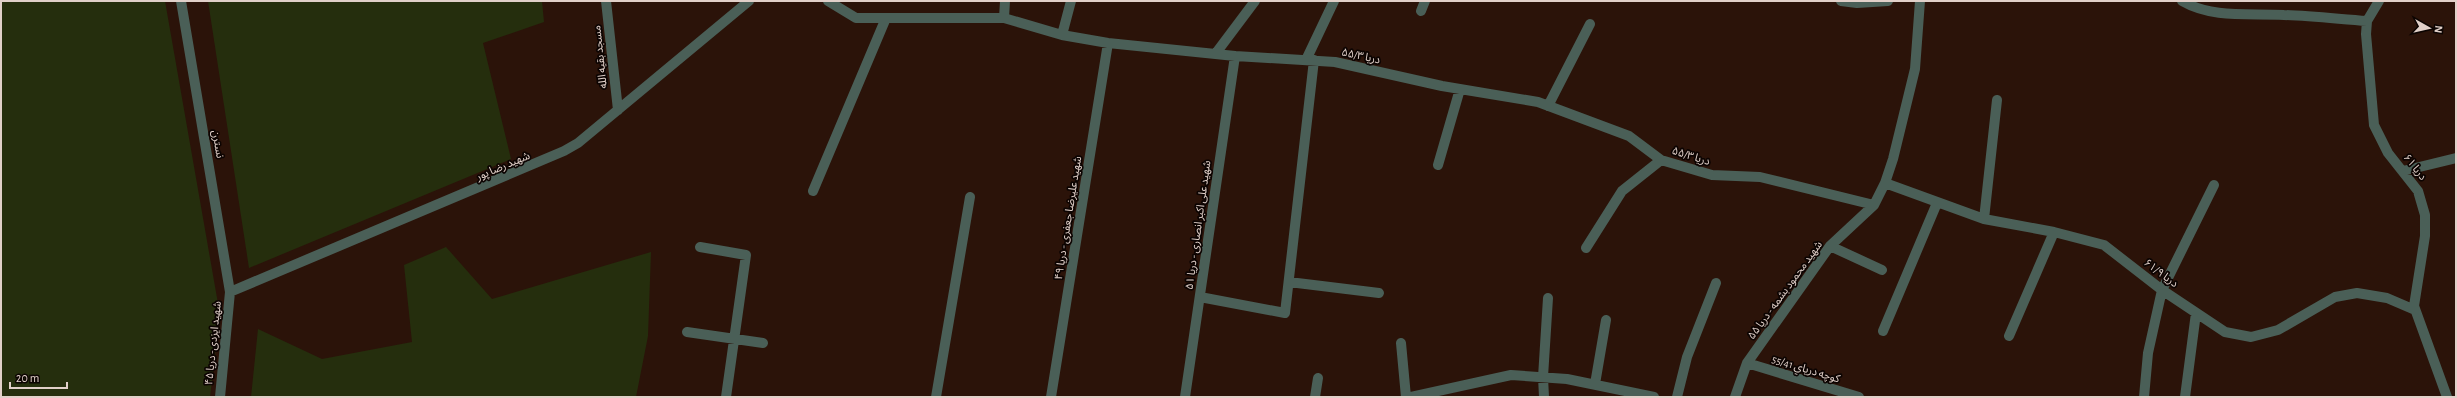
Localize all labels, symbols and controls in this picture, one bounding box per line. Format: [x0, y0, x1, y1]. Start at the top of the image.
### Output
north arrow [2409, 8, 2449, 48]
street label: مسجد بقیه الله [591, 24, 610, 89]
text: N [2432, 25, 2444, 34]
street label: دریا ۵۵/۳ [1340, 47, 1381, 66]
street label: نسترن [209, 129, 226, 159]
street label: دریا ۵۵/۳ [1670, 145, 1711, 168]
street label: شهید رضا پور [474, 150, 533, 185]
street label: دریا ۶۱ [2401, 152, 2429, 183]
street label: شهید علیرضا جعفری - دریا ۴۹ [1053, 155, 1084, 281]
street label: شهید علی اکبر انصاری - دریا ۵۱ [1183, 159, 1214, 290]
street label: شهید محمود بشمه - دریا ۵۵ [1746, 239, 1825, 342]
street label: دریا ۶۱/۹ [2141, 257, 2180, 290]
street label: شهید ایزدی- دریا ۴۵ [203, 300, 224, 386]
street label: كوچه درياي 55/41 [1770, 353, 1842, 388]
scale bar [10, 364, 67, 390]
text: 20 m [16, 372, 39, 384]

